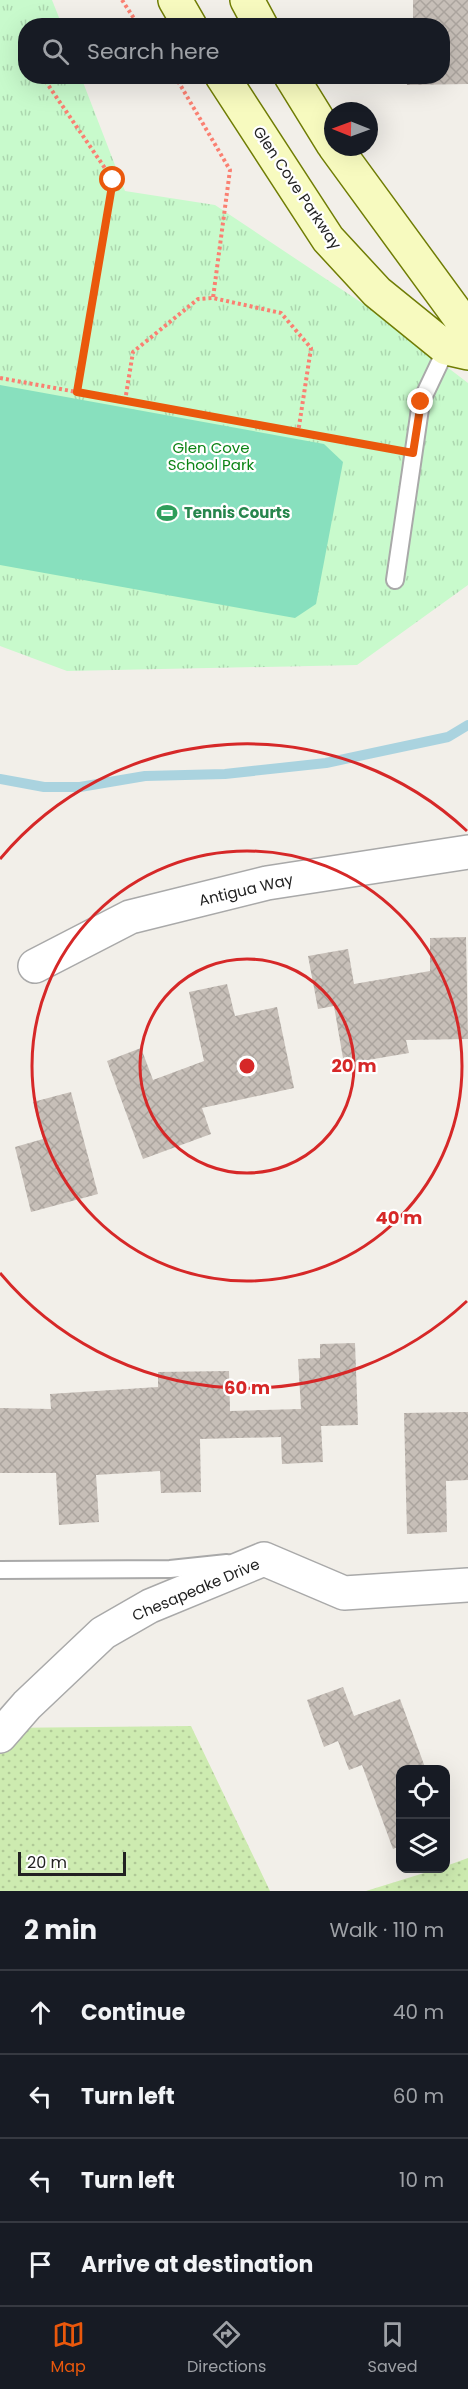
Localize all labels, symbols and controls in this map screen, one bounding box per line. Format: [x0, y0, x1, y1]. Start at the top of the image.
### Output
search box [18, 18, 450, 84]
icon: search [39, 35, 72, 68]
text: Search here [87, 36, 220, 67]
north arrow [324, 102, 378, 156]
street label: Glen Cove Parkway [248, 122, 347, 254]
route start [99, 166, 125, 192]
route end [407, 388, 433, 414]
park label: Glen Cove School Park [168, 437, 255, 475]
sports icon: Tennis Courts [155, 501, 179, 525]
place label: Tennis Courts [184, 502, 290, 523]
street label: Antigua Way [197, 868, 296, 911]
text: 20 m [332, 1053, 376, 1078]
centre of rings [237, 1056, 257, 1076]
text: 40 m [376, 1205, 422, 1230]
text: 60 m [224, 1375, 270, 1400]
street label: Chesapeake Drive [129, 1553, 263, 1626]
map controls [396, 1765, 450, 1873]
button: locate [396, 1765, 450, 1819]
button: layers [396, 1819, 450, 1873]
scale bar [18, 1849, 126, 1876]
text: 20 m [27, 1851, 67, 1874]
text: 2 min [24, 1912, 97, 1948]
text: Walk · 110 m [330, 1916, 444, 1944]
icon: ahead [24, 1996, 57, 2029]
text: Continue [81, 1997, 185, 2028]
text: 40 m [393, 1998, 444, 2026]
icon: left [24, 2080, 57, 2113]
text: Turn left [81, 2081, 175, 2112]
text: 60 m [393, 2082, 444, 2110]
icon: left [24, 2164, 57, 2197]
text: Turn left [81, 2165, 175, 2196]
text: 10 m [399, 2166, 444, 2194]
icon: arrive [24, 2248, 57, 2281]
text: Arrive at destination [81, 2249, 313, 2280]
tab: Map [51, 2318, 86, 2379]
tab: Directions [187, 2318, 266, 2379]
tab: Saved [368, 2318, 417, 2379]

